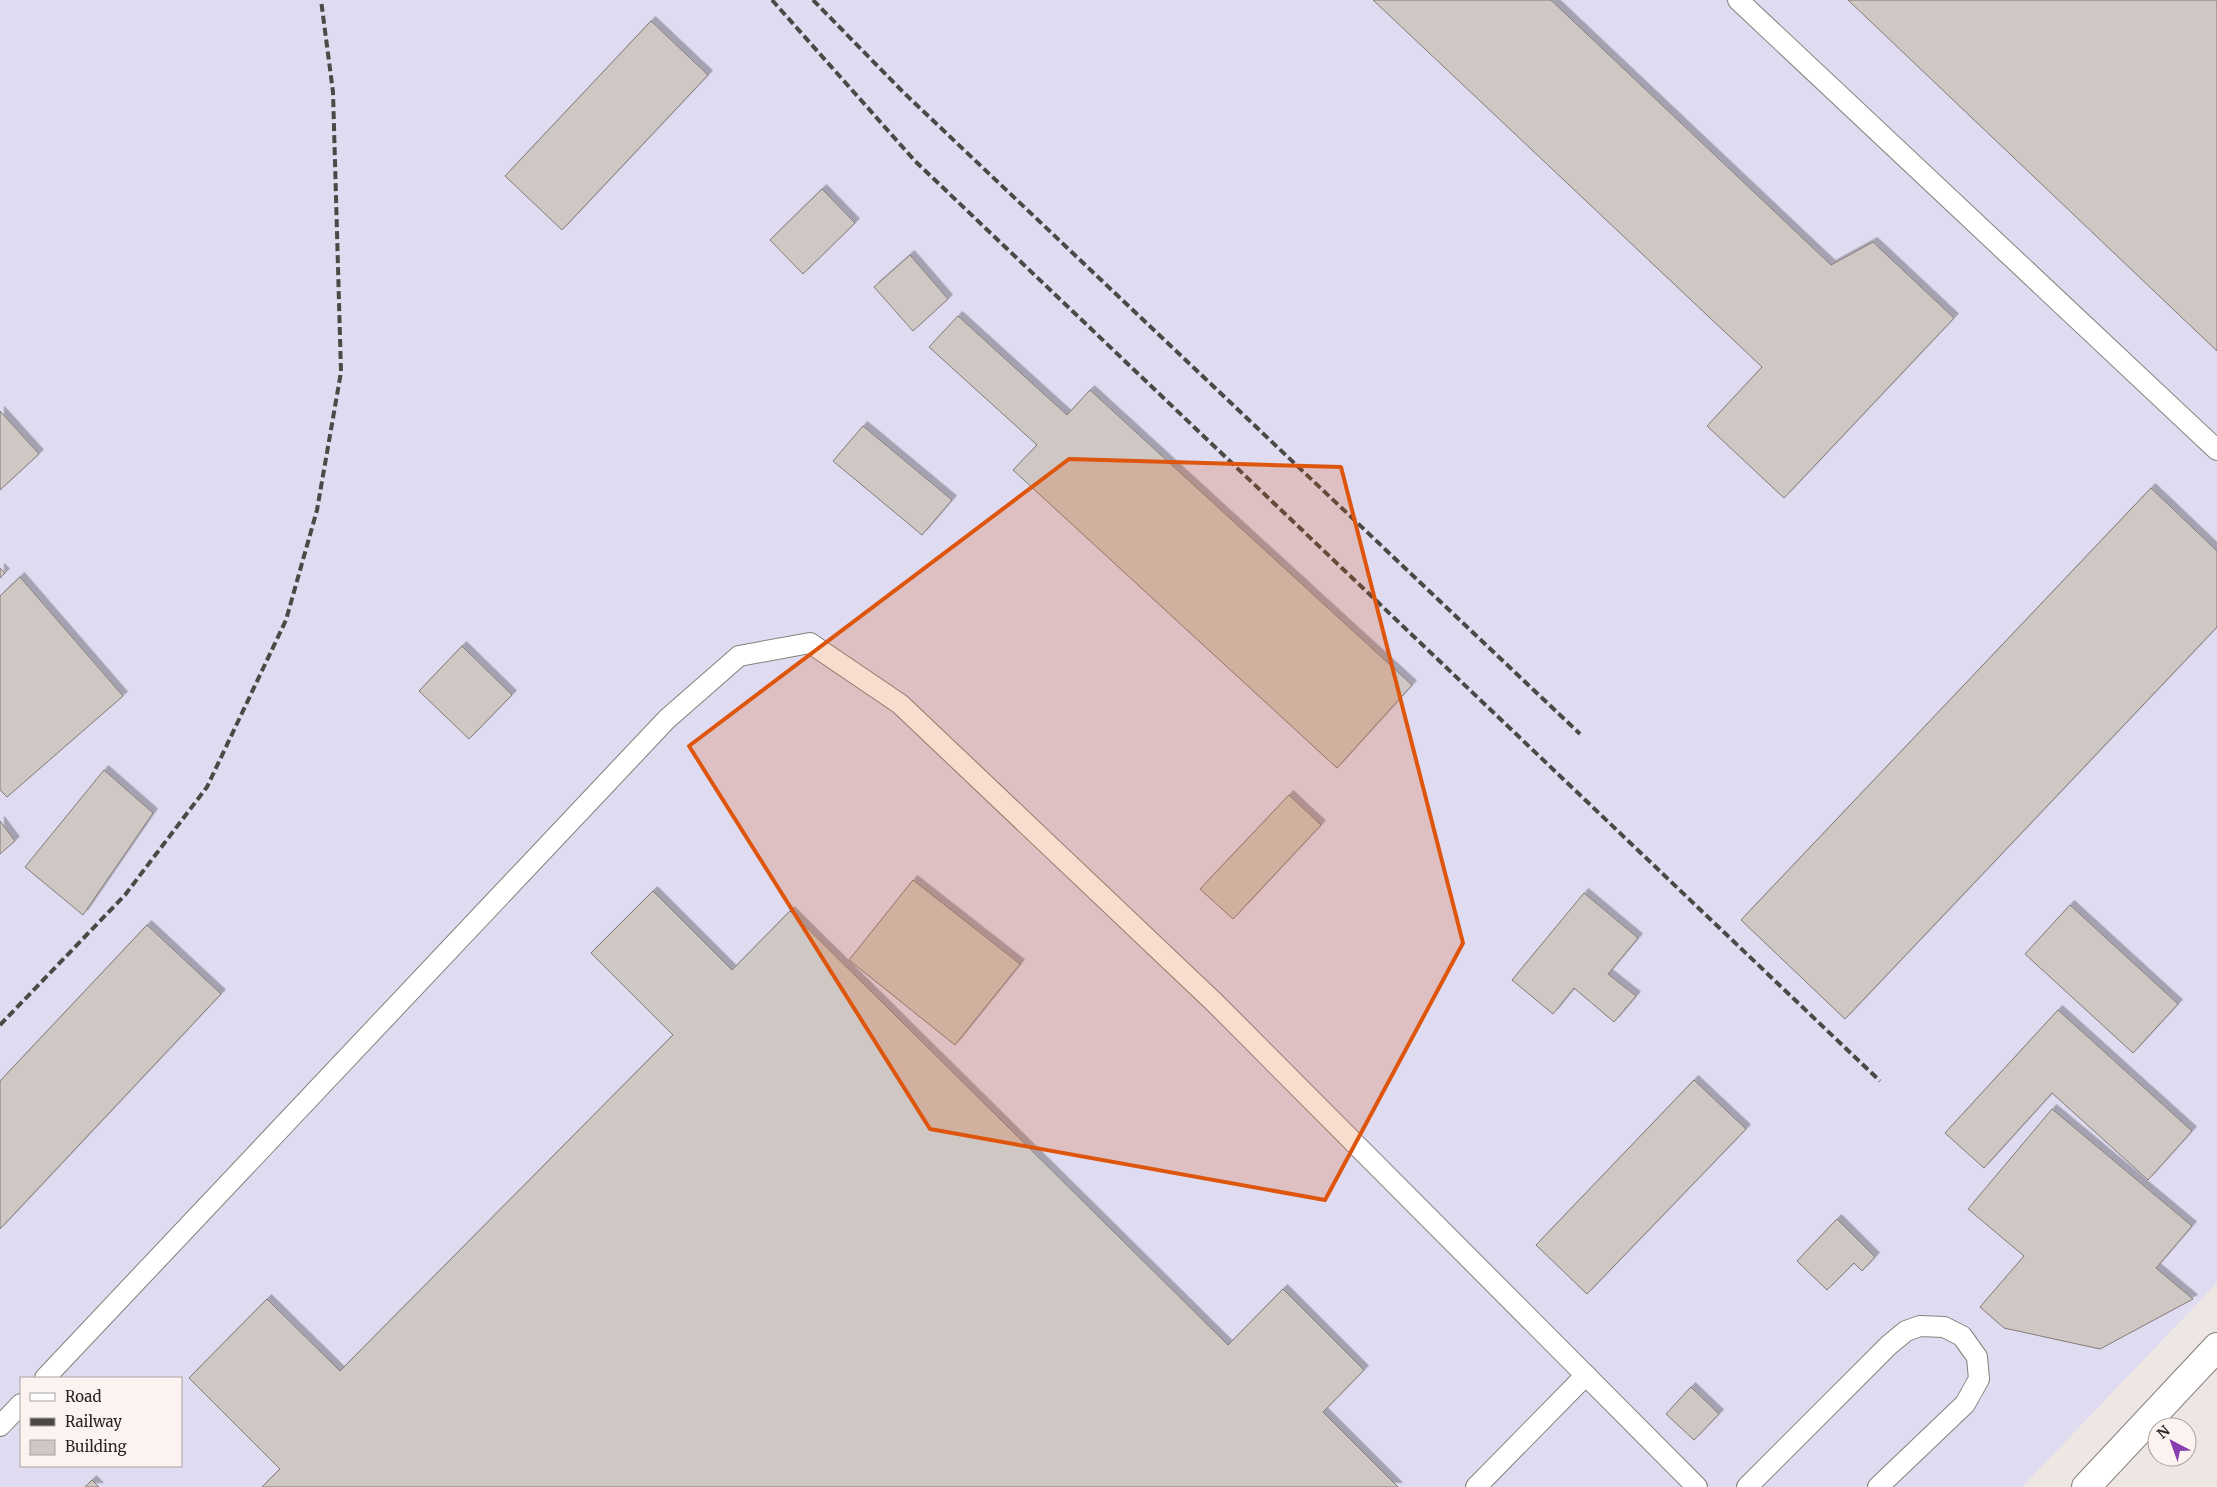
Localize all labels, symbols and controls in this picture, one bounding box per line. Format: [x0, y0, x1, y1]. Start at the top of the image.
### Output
legend [20, 1377, 182, 1467]
text: Road [65, 1387, 101, 1406]
text: Railway [65, 1412, 122, 1431]
north arrow [2147, 1417, 2197, 1467]
text: N [2153, 1422, 2174, 1443]
text: Building [65, 1437, 127, 1456]

